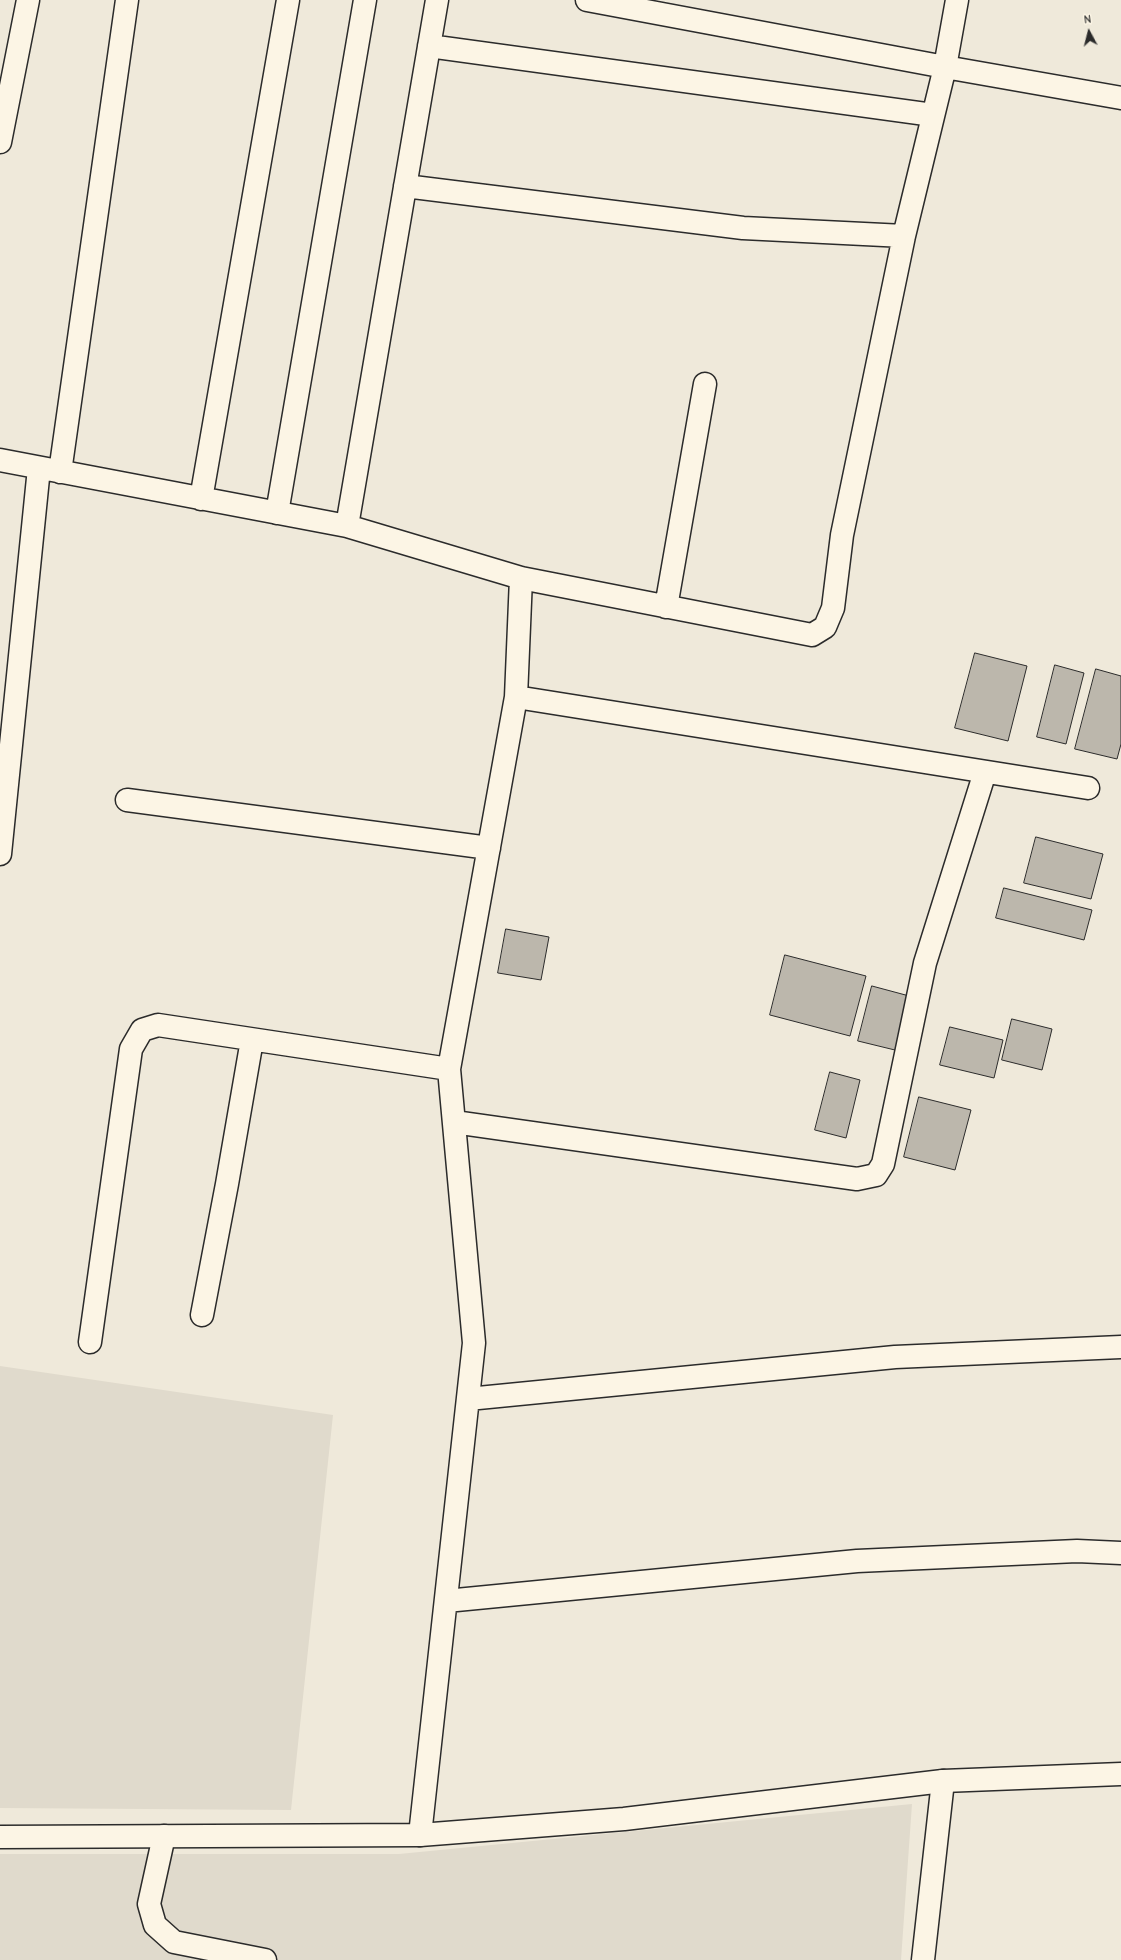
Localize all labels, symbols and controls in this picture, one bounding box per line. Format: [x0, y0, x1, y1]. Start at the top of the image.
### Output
north arrow [1069, 12, 1109, 52]
text: N [1083, 13, 1092, 26]

